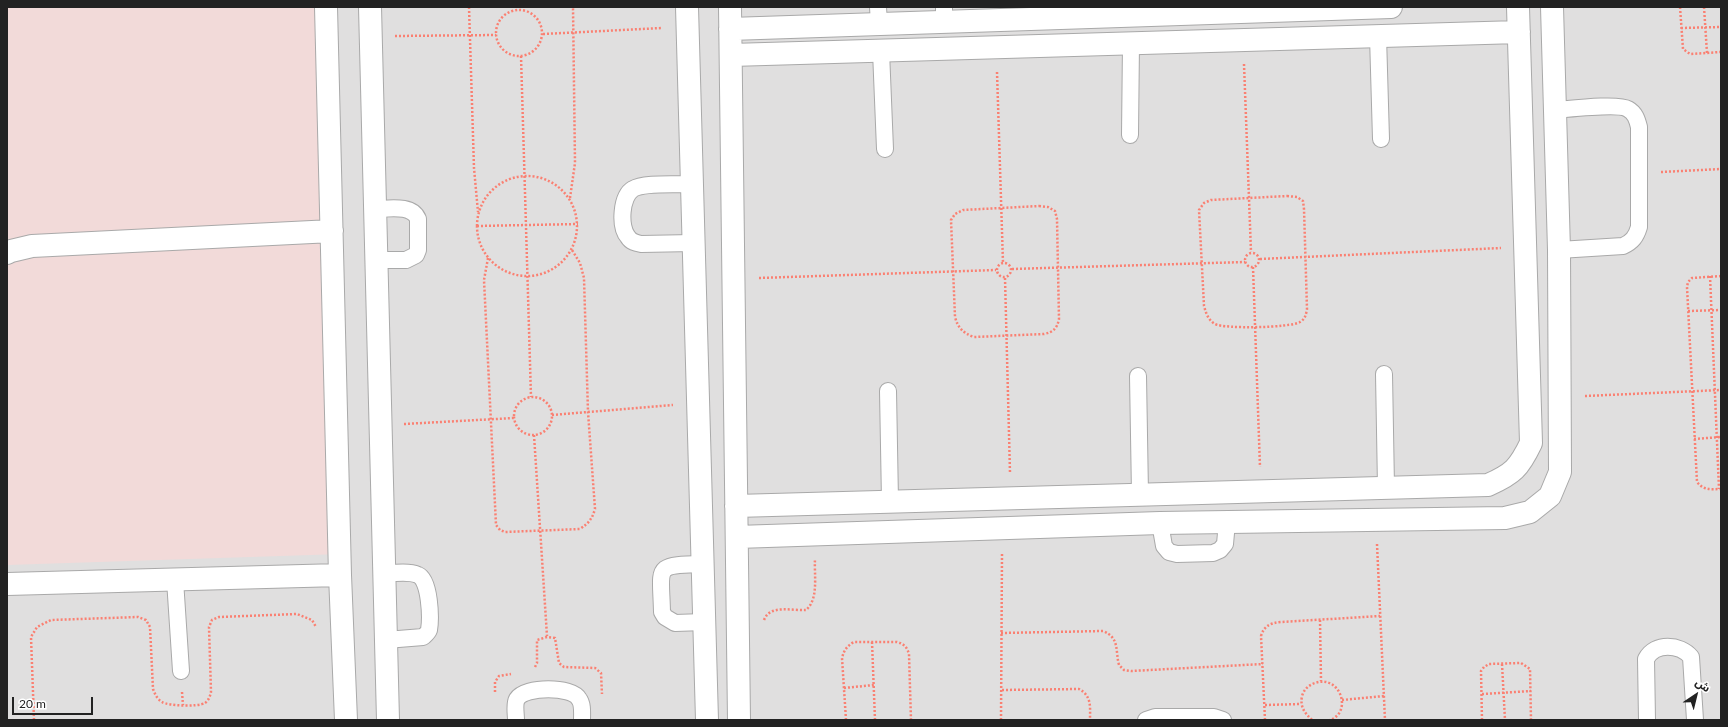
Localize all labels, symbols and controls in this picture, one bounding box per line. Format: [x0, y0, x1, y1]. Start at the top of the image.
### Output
north arrow [1676, 675, 1716, 715]
text: ش [1693, 675, 1713, 694]
scale bar [14, 689, 95, 715]
text: 20 m [19, 696, 46, 711]

